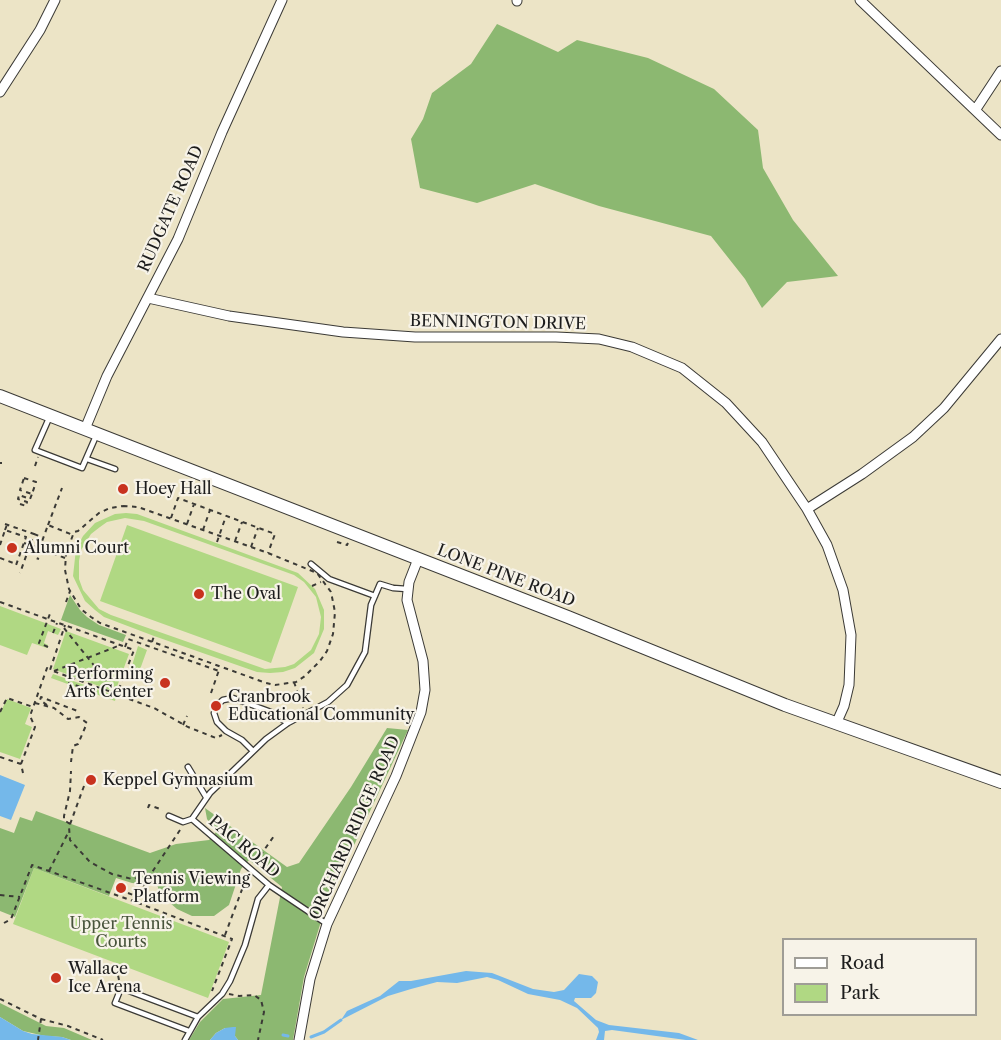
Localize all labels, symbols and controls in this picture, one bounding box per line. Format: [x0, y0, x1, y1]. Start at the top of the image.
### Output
street label: RUDGATE ROAD [134, 143, 208, 275]
street label: BENNINGTON DRIVE [410, 312, 586, 334]
place label: Hoey Hall [135, 479, 211, 499]
marker: Hoey Hall [116, 482, 130, 496]
place label: Alumni Court [24, 538, 129, 558]
marker: Alumni Court [5, 541, 19, 555]
street label: LONE PINE ROAD [434, 541, 578, 611]
place label: The Oval [211, 584, 281, 604]
marker: The Oval [192, 587, 206, 601]
place label: Performing Arts Center [65, 664, 153, 702]
marker: Performing Arts Center [158, 676, 172, 690]
place label: Cranbrook Educational Community [228, 687, 415, 725]
marker: Cranbrook Educational Community [209, 699, 223, 713]
street label: ORCHARD RIDGE ROAD [306, 733, 404, 923]
place label: Keppel Gymnasium [103, 770, 253, 790]
marker: Keppel Gymnasium [84, 773, 98, 787]
street label: PAC ROAD [205, 812, 283, 882]
place label: Tennis Viewing Platform [133, 869, 250, 907]
marker: Tennis Viewing Platform [114, 881, 128, 895]
park label: Upper Tennis Courts [70, 914, 172, 952]
legend [782, 938, 977, 1016]
text: Road [840, 952, 885, 974]
place label: Wallace Ice Arena [68, 959, 141, 997]
marker: Wallace Ice Arena [49, 971, 63, 985]
text: Park [840, 982, 879, 1004]

